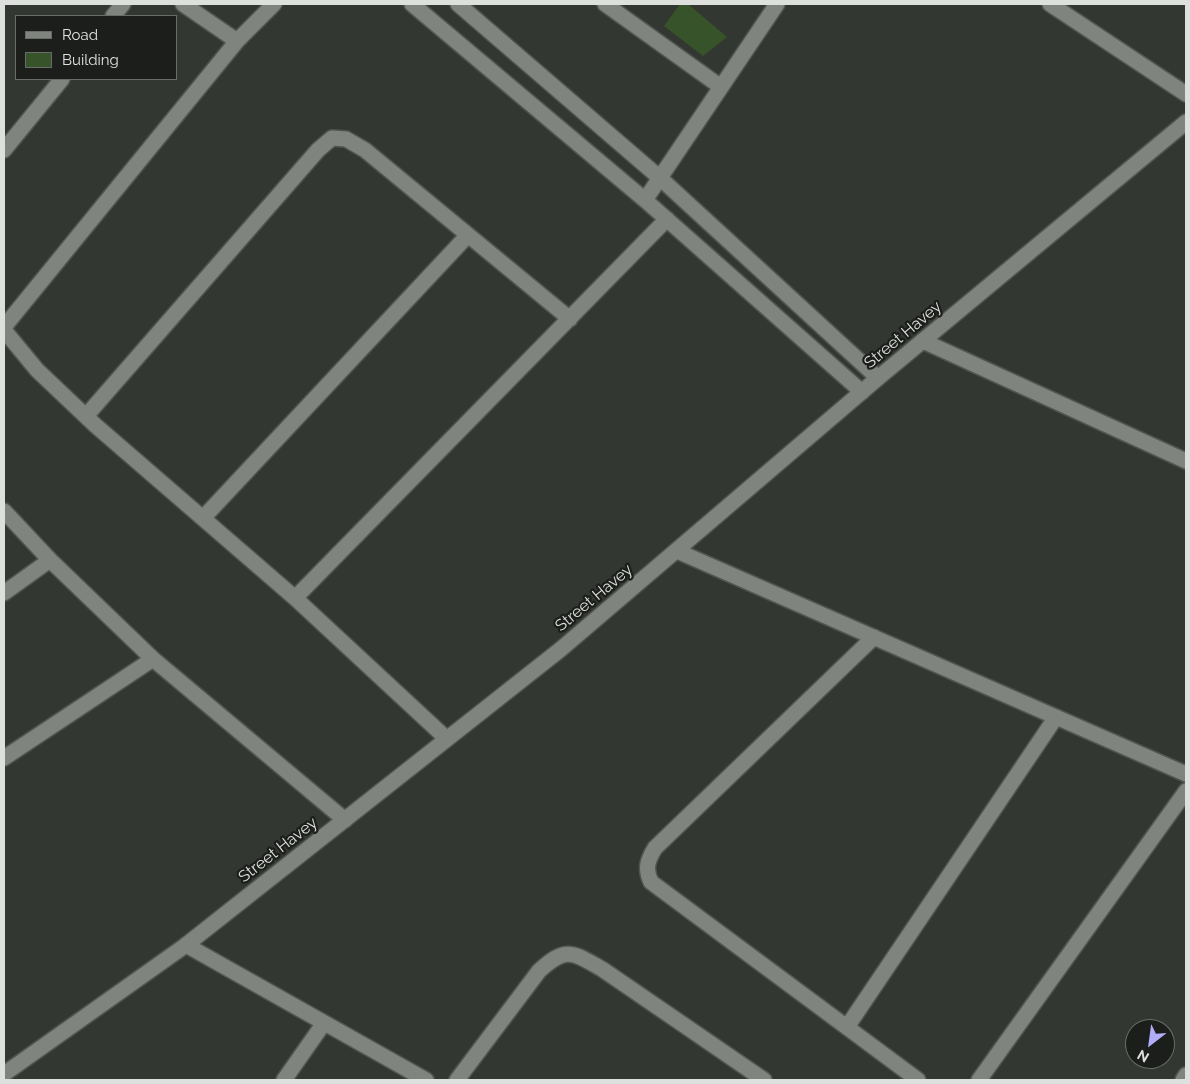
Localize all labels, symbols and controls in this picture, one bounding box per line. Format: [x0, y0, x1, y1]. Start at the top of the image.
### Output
legend [15, 15, 178, 80]
text: Road [62, 26, 98, 44]
text: Building [62, 51, 119, 69]
street label: Street Havey [861, 297, 945, 373]
street label: Street Havey [552, 560, 636, 636]
street label: Street Havey [235, 813, 321, 887]
north arrow [1125, 1019, 1175, 1069]
text: N [1134, 1047, 1152, 1066]

